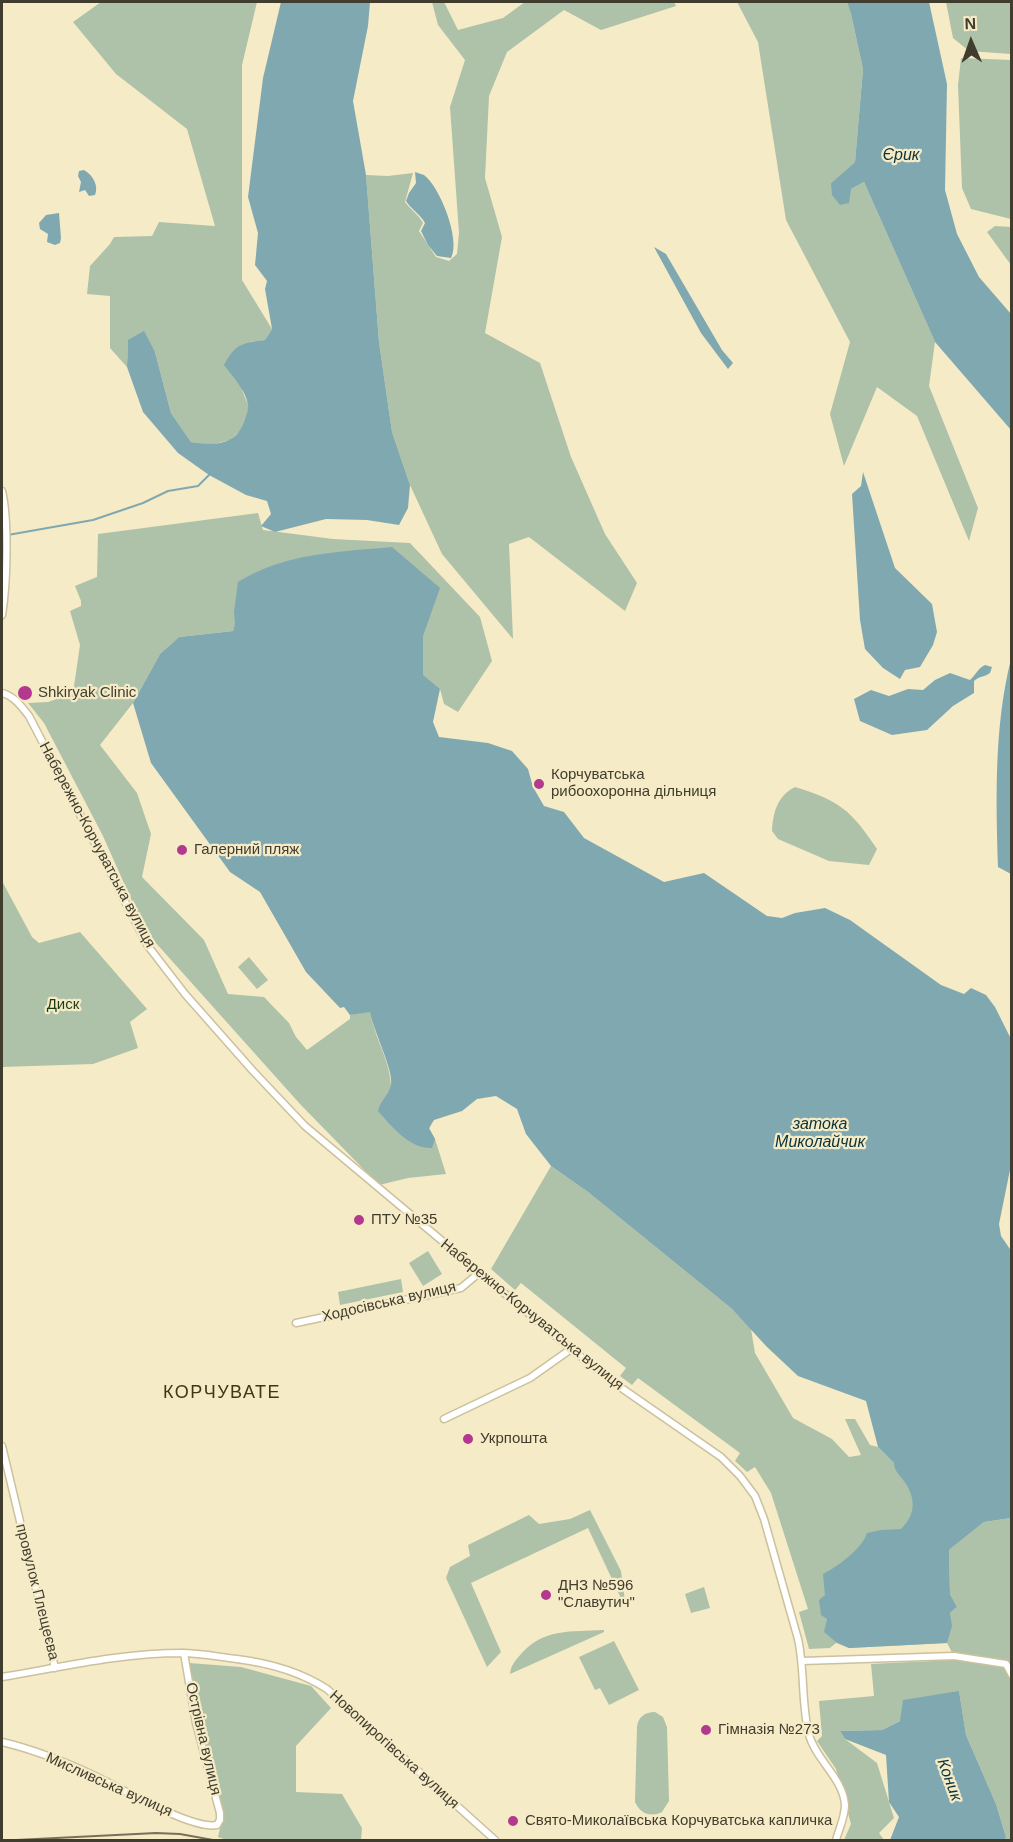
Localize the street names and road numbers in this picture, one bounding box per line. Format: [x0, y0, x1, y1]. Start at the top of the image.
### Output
street label: Набережно-Корчуватська вулиця [35, 739, 159, 951]
street label: Набережно-Корчуватська вулиця [437, 1236, 627, 1394]
street label: Ходосівська вулиця [320, 1278, 458, 1326]
street label: провулок Плещеєва [11, 1522, 63, 1662]
street label: Острівна вулиця [181, 1681, 225, 1797]
street label: Новопирогівська вулиця [325, 1687, 463, 1813]
street label: Мисливська вулиця [43, 1749, 175, 1821]

